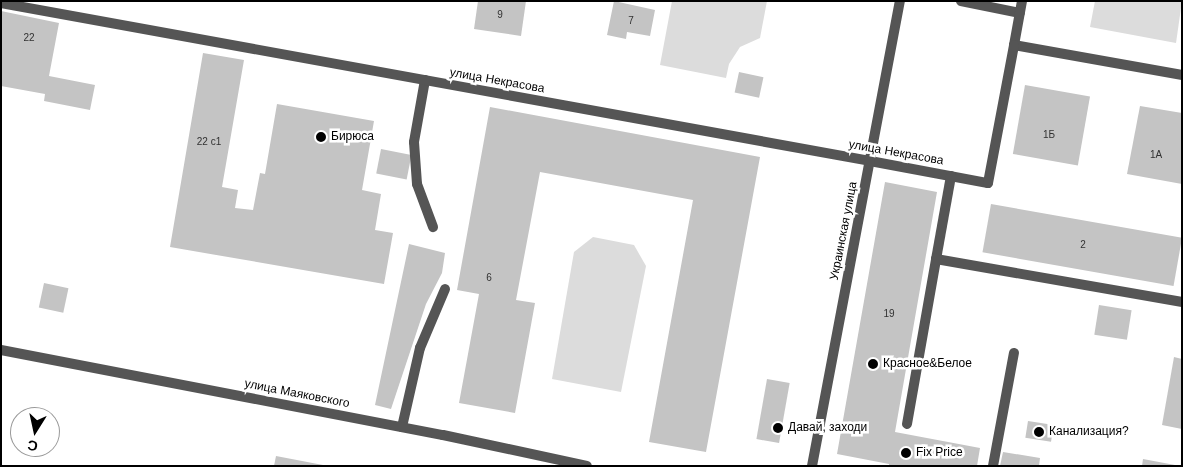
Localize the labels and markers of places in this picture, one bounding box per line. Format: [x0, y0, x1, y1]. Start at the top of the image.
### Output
place label: Бирюса [331, 130, 374, 144]
marker: Бирюса [315, 131, 327, 143]
place label: Красное&Белое [883, 357, 972, 371]
marker: Красное&Белое [867, 358, 879, 370]
place label: Давай, заходи [788, 421, 867, 435]
marker: Давай, заходи [772, 422, 784, 434]
place label: Канализация? [1049, 425, 1129, 439]
marker: Канализация? [1033, 426, 1045, 438]
place label: Fix Price [916, 446, 963, 460]
marker: Fix Price [900, 447, 912, 459]

